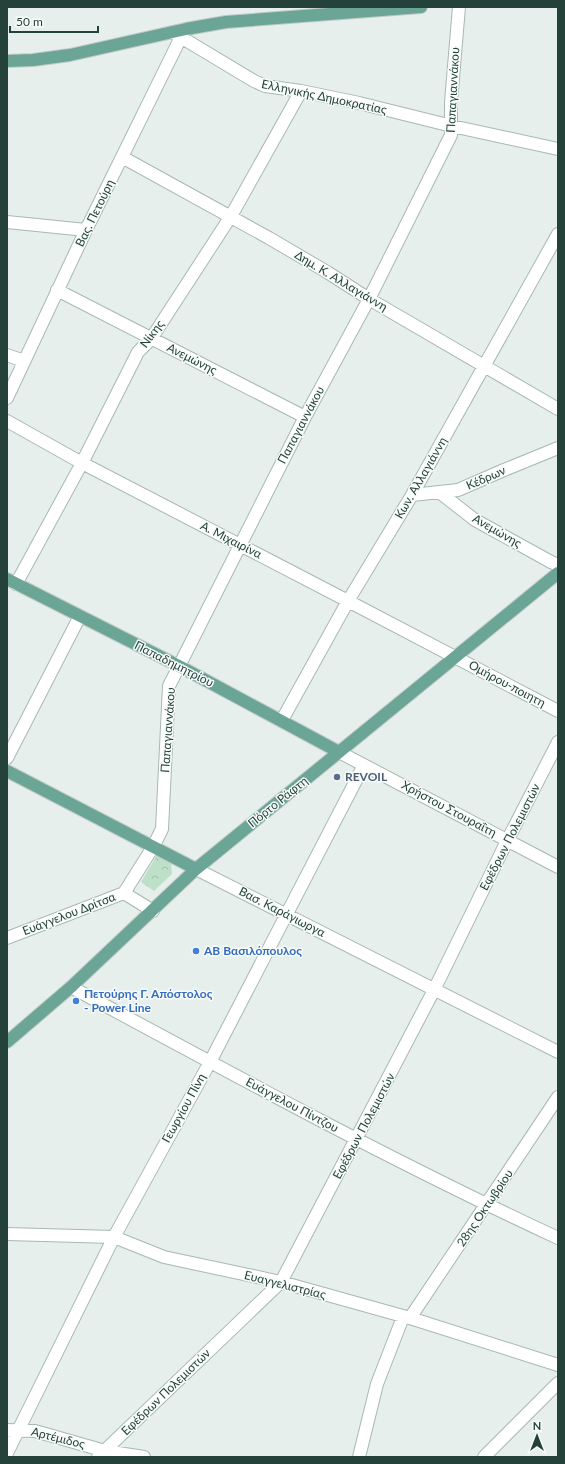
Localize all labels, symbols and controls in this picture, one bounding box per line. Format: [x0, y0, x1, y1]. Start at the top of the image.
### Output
scale bar [10, 8, 98, 34]
text: 50 m [16, 14, 43, 29]
street label: Παπαγιαννάκου [443, 47, 462, 133]
street label: Ελληνικής Δημοκρατίας [260, 76, 389, 117]
street label: Βας. Πετούρη [72, 177, 117, 249]
street label: Δημ. Κ. Αλλαγιάννη [292, 247, 390, 314]
street label: Νίκης [136, 317, 167, 351]
street label: Ανεμώνης [165, 340, 220, 378]
street label: Παπαγιαννάκου [274, 383, 327, 466]
street label: Κων. Αλλαγιάννη [391, 434, 450, 521]
street label: Κέδρων [464, 462, 508, 493]
street label: Ανεμώνης [470, 511, 525, 551]
street label: Α. Μιχαιρίνα [198, 518, 265, 562]
street label: Παπαδημητρίου [132, 637, 216, 690]
street label: Ομήρου-ποιητη [466, 657, 548, 710]
street label: Παπαγιαννάκου [157, 687, 178, 773]
place label: REVOIL [345, 769, 388, 784]
marker: REVOIL [332, 772, 342, 782]
street label: Πόρτο Ράφτη [245, 773, 311, 830]
street label: Χρήστου Στουραΐτη [399, 777, 499, 840]
street label: Εφέδρων Πολεμιστών [476, 781, 543, 893]
street label: Βασ. Καράγιωργα [237, 883, 329, 940]
street label: Ευάγγελου Δρίτσα [20, 889, 118, 938]
place label: ΑΒ Βασιλόπουλος [203, 943, 302, 958]
marker: ΑΒ Βασιλόπουλος [191, 946, 201, 956]
place label: Πετούρης Γ. Απόστολος - Power Line [84, 986, 213, 1015]
marker: Πετούρης Γ. Απόστολος - Power Line [71, 996, 81, 1006]
street label: Γεωργίου Πίνη [158, 1070, 209, 1145]
street label: Εφέδρων Πολεμιστών [329, 1070, 398, 1181]
street label: Ευάγγελου Πίντζου [243, 1074, 341, 1135]
street label: 28ης Οκτωβρίου [453, 1166, 516, 1249]
street label: Ευαγγελιστρίας [243, 1267, 328, 1302]
street label: Εφέδρων Πολεμιστών [118, 1345, 213, 1438]
north arrow [517, 1416, 557, 1456]
text: N [533, 1419, 541, 1432]
street label: Αρτέμιδος [30, 1424, 87, 1452]

